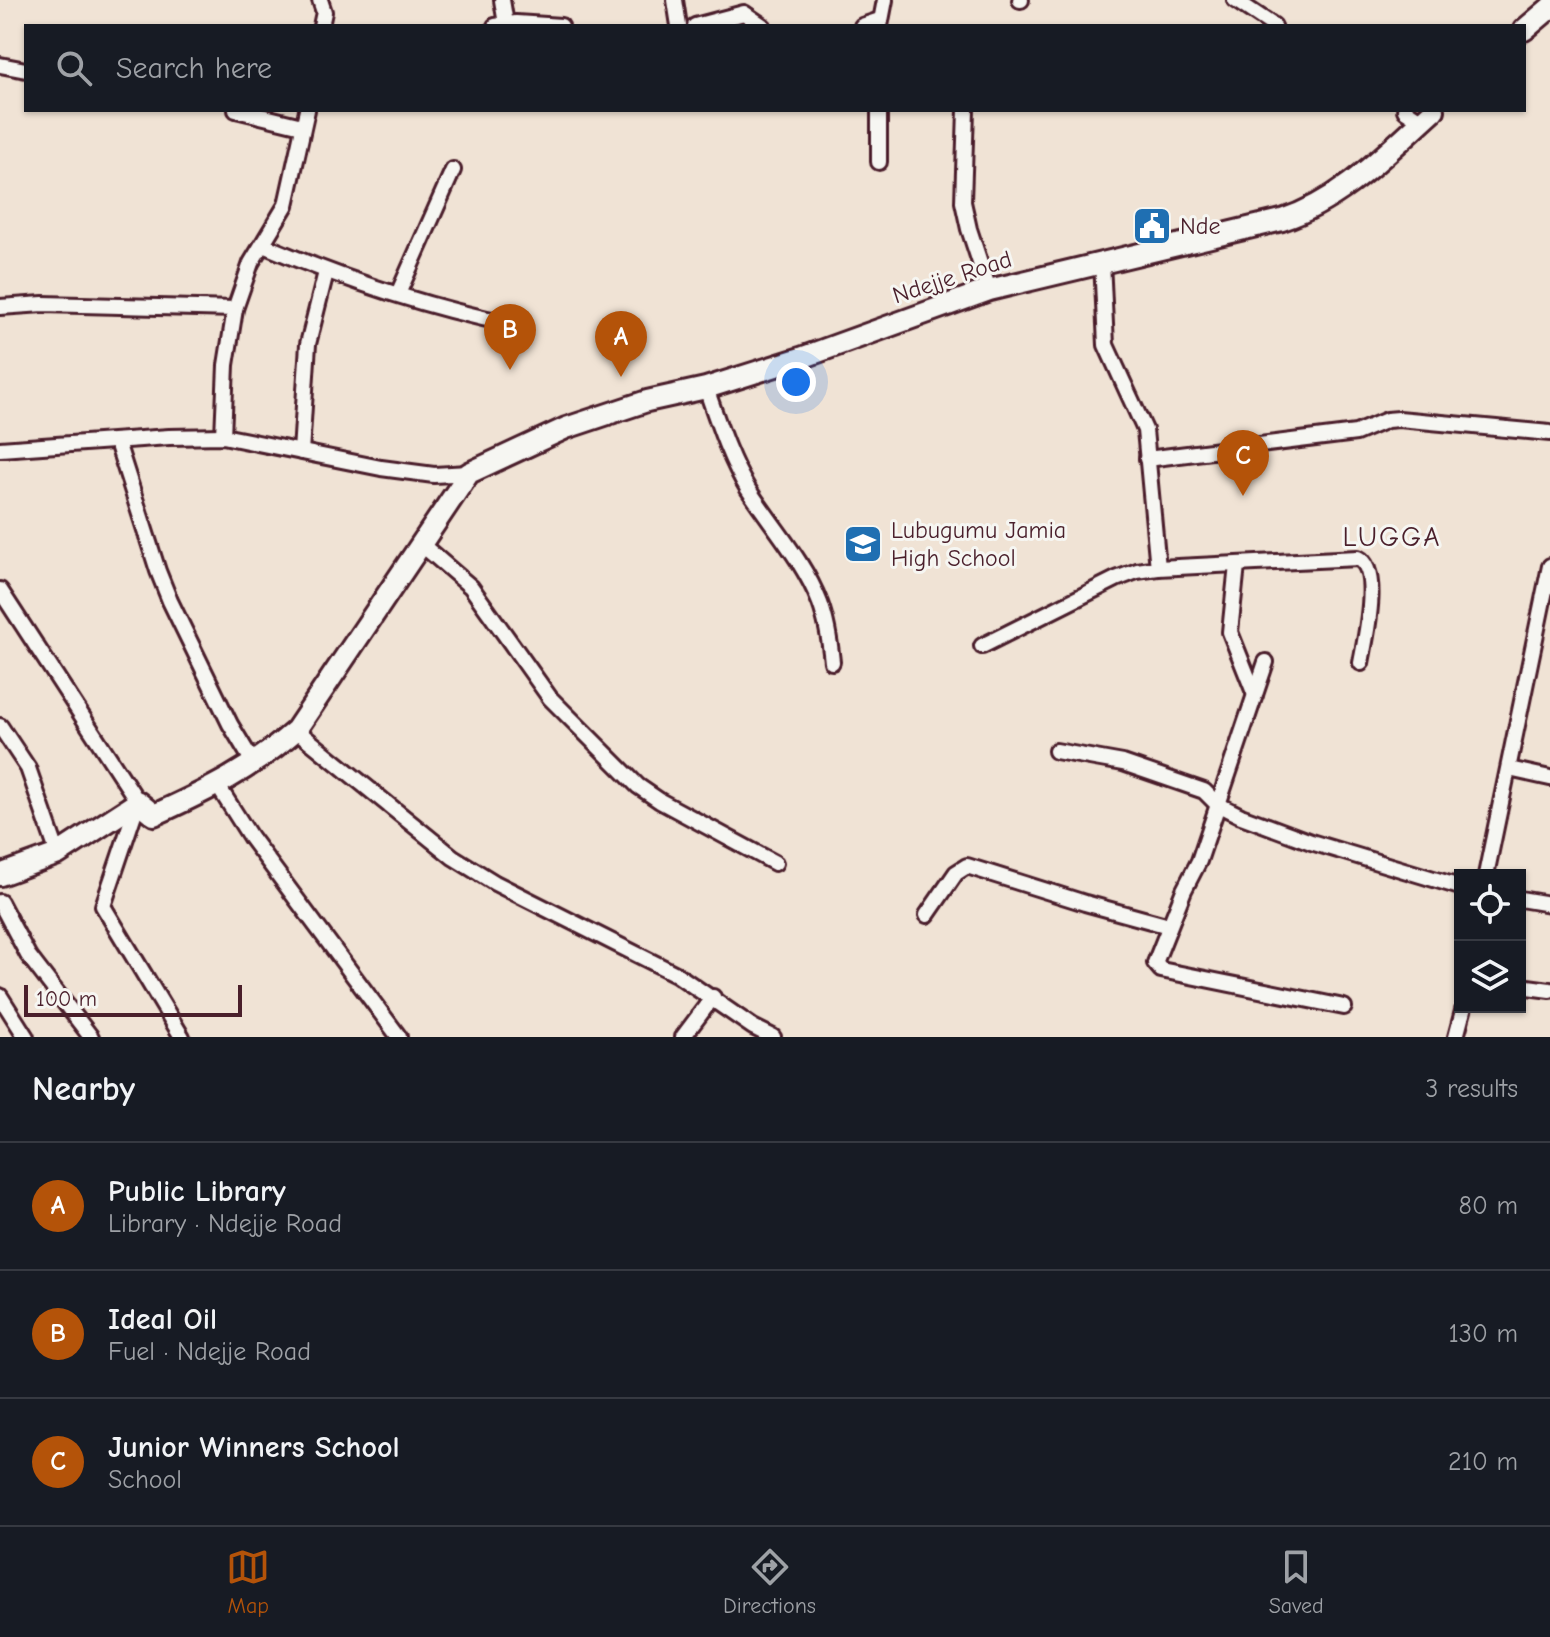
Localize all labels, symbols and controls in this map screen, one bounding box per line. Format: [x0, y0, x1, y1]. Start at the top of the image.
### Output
search box [24, 24, 1526, 112]
icon: search [52, 46, 96, 90]
text: Search here [116, 51, 272, 86]
public building icon: Nde [1131, 205, 1173, 247]
place label: Nde [1180, 212, 1221, 240]
street label: Ndejje Road [889, 245, 1015, 309]
pin: B [484, 304, 536, 370]
pin: A [595, 311, 647, 377]
your location [776, 362, 816, 402]
pin: C [1217, 430, 1269, 496]
place label: Lubugumu Jamia High School [891, 516, 1066, 572]
district label: LUGGA [1343, 521, 1441, 553]
school or university icon: Lubugumu Jamia High School [842, 523, 884, 565]
map controls [1454, 869, 1526, 1013]
button: locate [1454, 869, 1526, 941]
button: layers [1454, 941, 1526, 1013]
scale bar [24, 981, 242, 1017]
text: 100 m [36, 986, 97, 1012]
text: Nearby [32, 1069, 135, 1109]
text: 3 results [1425, 1074, 1518, 1104]
text: Public Library [108, 1174, 286, 1209]
text: A [51, 1191, 65, 1221]
text: 80 m [1459, 1191, 1518, 1221]
text: Library · Ndejje Road [108, 1209, 342, 1239]
text: Ideal Oil [108, 1302, 217, 1337]
text: B [50, 1319, 66, 1349]
text: 130 m [1449, 1319, 1518, 1349]
text: Fuel · Ndejje Road [108, 1337, 311, 1367]
text: Junior Winners School [108, 1430, 399, 1465]
text: C [50, 1447, 66, 1477]
text: 210 m [1448, 1447, 1518, 1477]
text: School [108, 1465, 182, 1495]
tab: Map [226, 1545, 270, 1619]
tab: Directions [723, 1545, 816, 1619]
tab: Saved [1269, 1545, 1324, 1619]

